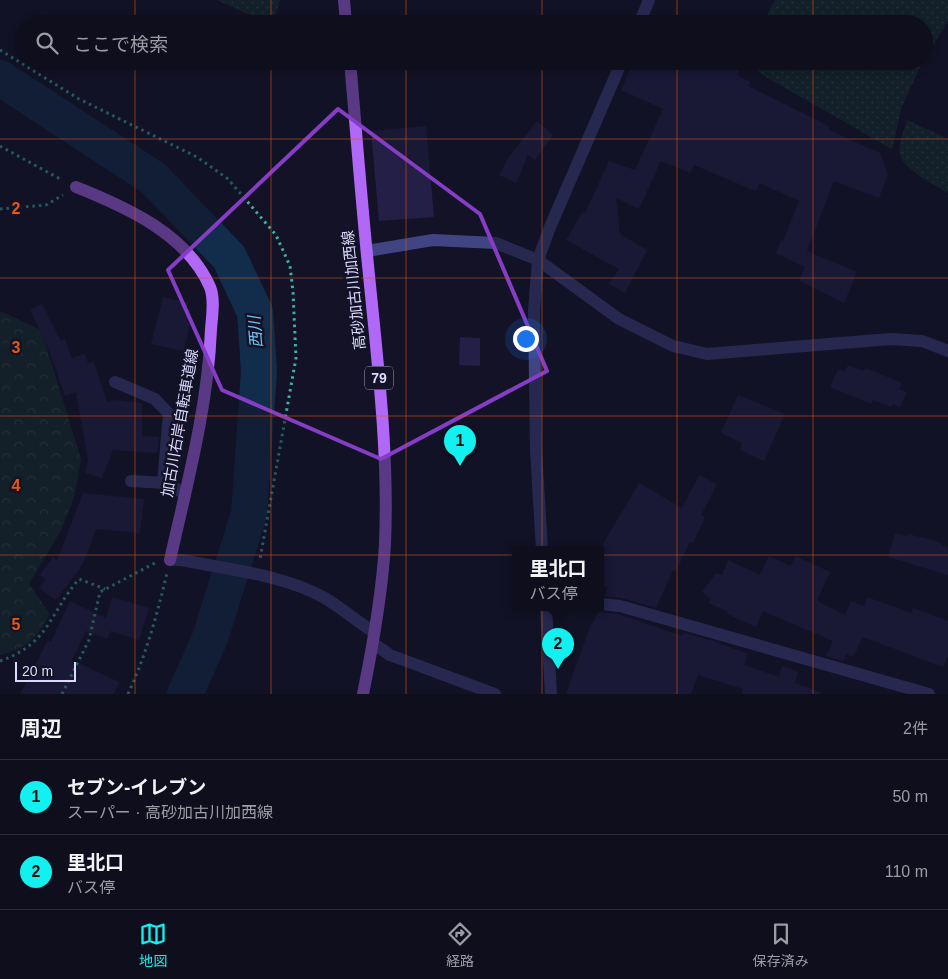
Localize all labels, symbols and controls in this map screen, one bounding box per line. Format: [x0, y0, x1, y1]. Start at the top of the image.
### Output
search box [15, 15, 933, 70]
icon: search [33, 29, 61, 57]
text: ここで検索 [73, 34, 168, 55]
text: 2 [12, 200, 21, 217]
street label: 高砂加古川加西線 [339, 229, 368, 351]
water label: 西川 [245, 313, 265, 349]
your location [513, 326, 539, 352]
text: 3 [12, 339, 21, 356]
street label: 加古川右岸自転車道線 [158, 348, 201, 498]
road number: 79 [365, 366, 393, 389]
pin: 1 [444, 425, 476, 466]
text: 4 [12, 477, 21, 494]
popup [512, 546, 604, 611]
text: 里北口 [529, 558, 587, 579]
text: バス停 [529, 585, 578, 602]
text: 5 [12, 616, 21, 633]
pin: 2 [542, 628, 574, 669]
scale bar [15, 659, 76, 682]
text: 20 m [22, 663, 53, 679]
text: 周辺 [20, 717, 62, 740]
text: 2件 [903, 720, 928, 737]
text: セブン-イレブン [67, 777, 206, 798]
text: 1 [32, 788, 40, 805]
text: 50 m [892, 788, 928, 805]
text: スーパー · 高砂加古川加西線 [67, 804, 273, 821]
text: 里北口 [67, 852, 124, 873]
text: 2 [32, 863, 40, 880]
text: 110 m [885, 863, 928, 880]
text: バス停 [67, 879, 115, 896]
tab: 地図 [139, 920, 167, 970]
tab: 経路 [446, 920, 474, 970]
tab: 保存済み [753, 920, 809, 970]

